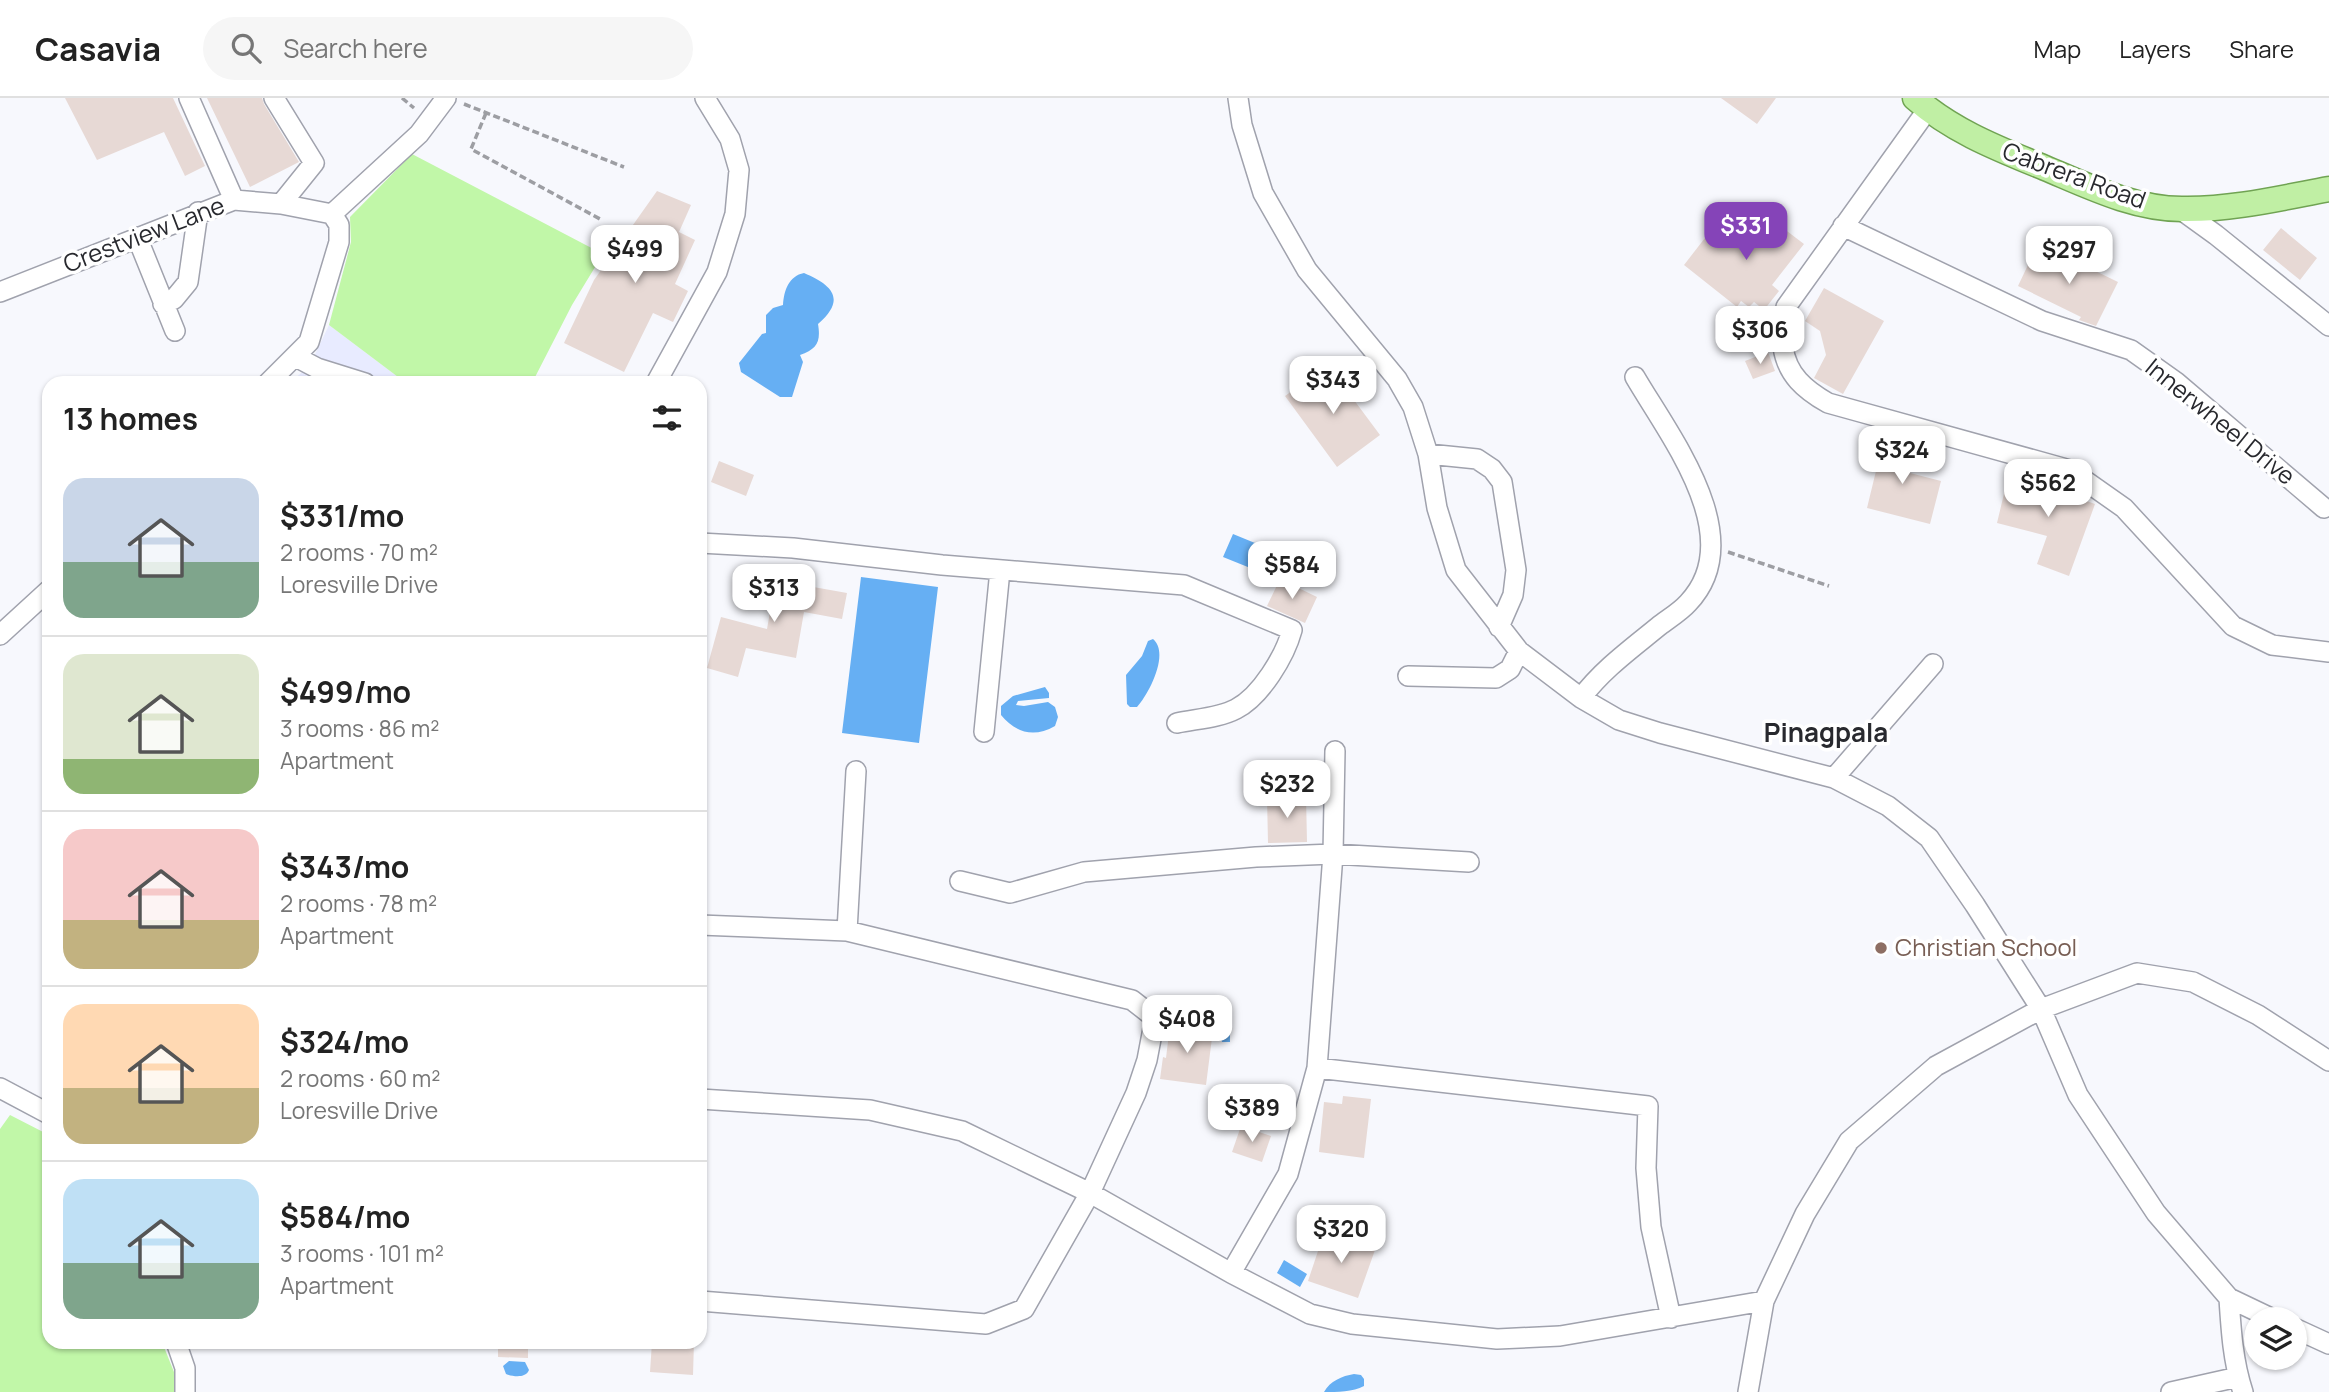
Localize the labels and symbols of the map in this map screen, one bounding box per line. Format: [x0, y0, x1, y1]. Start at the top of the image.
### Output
street label: Cabrera Road [1998, 133, 2151, 216]
street label: Crestview Lane [58, 188, 229, 279]
pin: $331 [1705, 202, 1787, 262]
pin: $499 [594, 226, 676, 285]
pin: $297 [2028, 226, 2110, 286]
pin: $306 [1719, 306, 1801, 366]
street label: Innerwheel Drive [2139, 350, 2303, 492]
pin: $343 [1292, 356, 1374, 416]
pin: $324 [1861, 426, 1943, 486]
pin: $562 [2007, 460, 2089, 519]
pin: $584 [1251, 542, 1333, 601]
pin: $313 [733, 564, 815, 624]
district label: Pinagpala [1764, 714, 1888, 750]
pin: $232 [1246, 760, 1328, 820]
place label: Christian School [1895, 930, 2077, 963]
marker: Christian School [1873, 940, 1889, 956]
pin: $408 [1146, 996, 1228, 1055]
pin: $389 [1211, 1084, 1293, 1144]
pin: $320 [1300, 1206, 1382, 1265]

